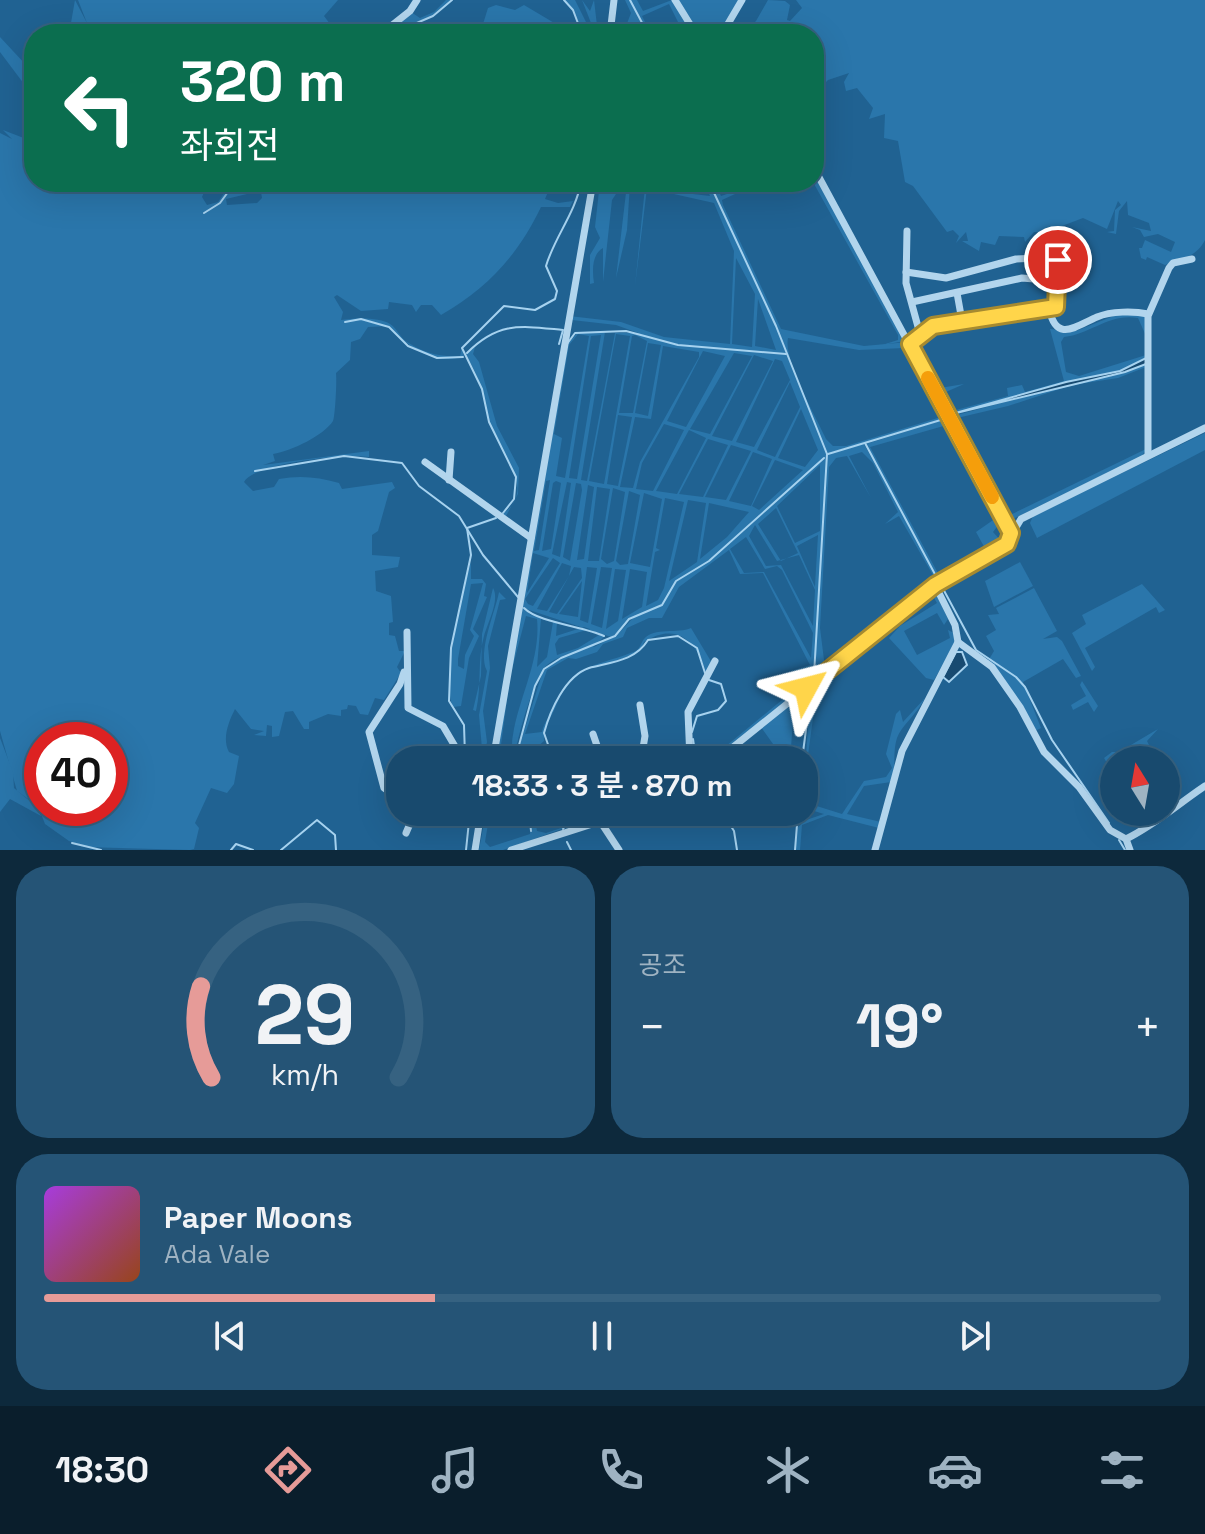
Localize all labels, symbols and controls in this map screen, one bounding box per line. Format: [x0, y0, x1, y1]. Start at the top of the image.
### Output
text: 320 m [180, 46, 346, 117]
icon: left [48, 56, 152, 160]
text: 좌회전 [180, 123, 279, 169]
pin [1024, 226, 1092, 294]
icon: arrive [1036, 238, 1080, 282]
position arrow [764, 646, 848, 730]
speed limit sign: 40 [24, 722, 128, 826]
north arrow [1100, 746, 1180, 826]
map controls [1100, 746, 1180, 826]
text: 18:33 · 3 분 · 870 m [472, 766, 732, 805]
text: 공조 [639, 948, 686, 982]
text: 29 [255, 962, 356, 1068]
text: 19° [856, 988, 944, 1065]
text: − [639, 999, 666, 1055]
text: + [1134, 999, 1161, 1055]
text: km/h [271, 1057, 339, 1093]
text: Paper Moons [164, 1198, 353, 1237]
text: Ada Vale [164, 1237, 270, 1271]
icon: previous [208, 1314, 252, 1358]
icon: pause [580, 1314, 624, 1358]
icon: next [953, 1314, 997, 1358]
icon: directions [260, 1442, 316, 1498]
icon: music [427, 1442, 483, 1498]
icon: phone [593, 1442, 649, 1498]
icon: climate [760, 1442, 816, 1498]
icon: car [927, 1442, 983, 1498]
icon: filters [1094, 1442, 1150, 1498]
text: 18:30 [55, 1447, 149, 1493]

